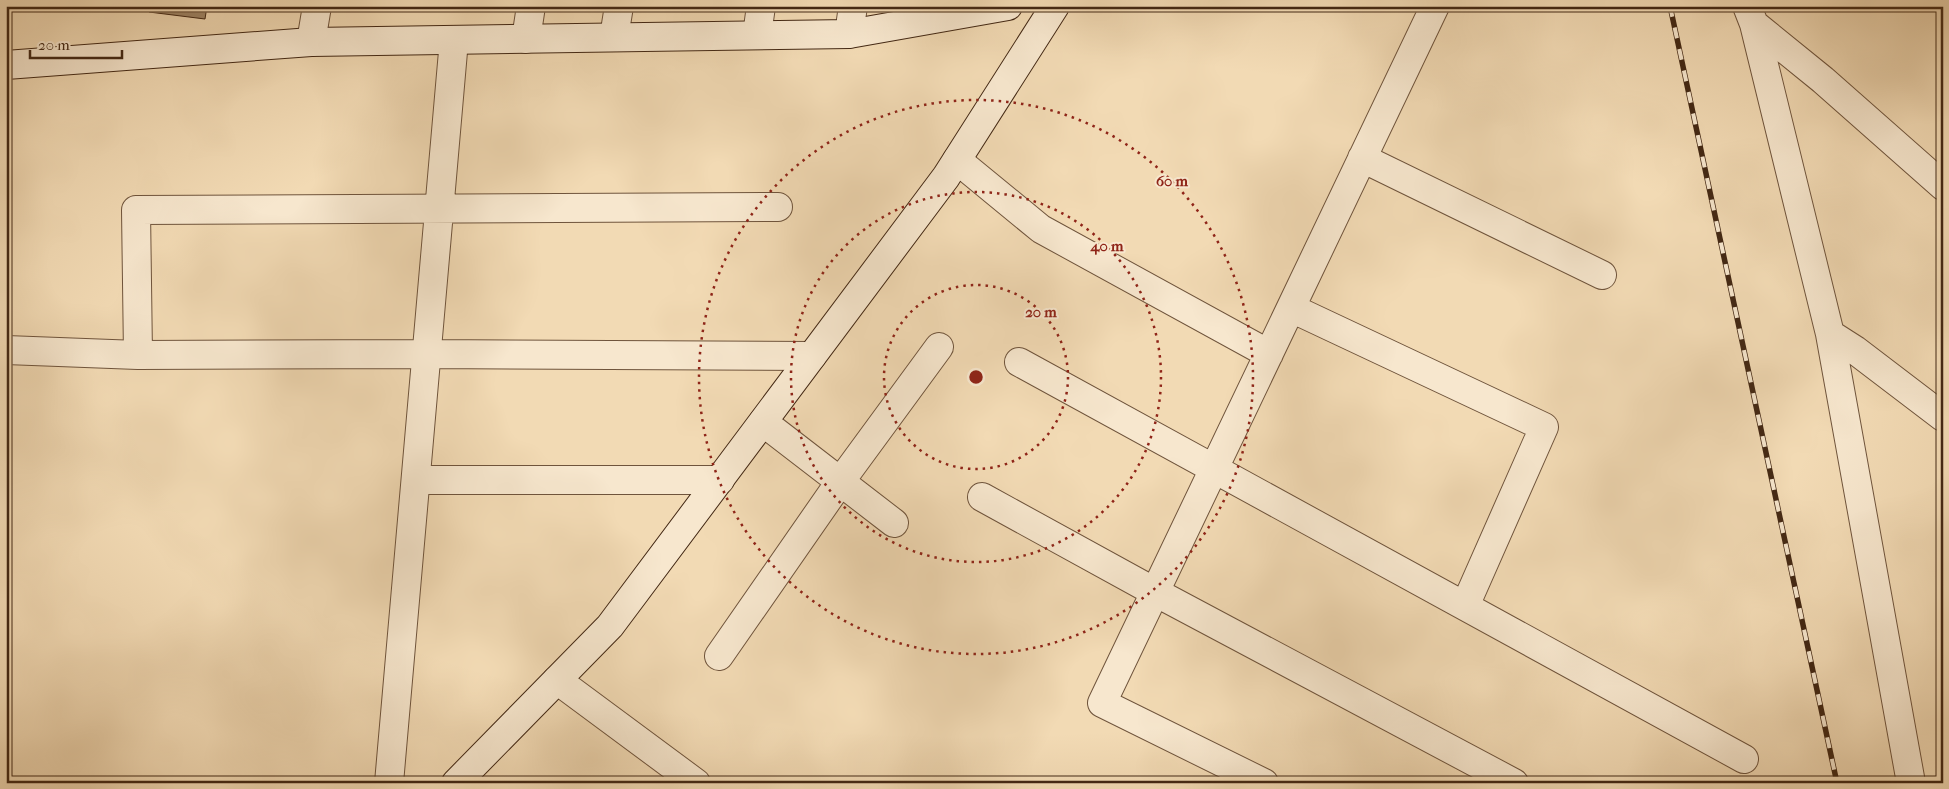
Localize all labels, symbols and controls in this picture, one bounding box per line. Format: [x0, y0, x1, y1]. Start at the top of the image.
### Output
scale bar [30, 28, 122, 60]
text: 20 m [38, 36, 70, 54]
text: 60 m [1156, 172, 1189, 190]
text: 40 m [1090, 237, 1124, 255]
text: 20 m [1025, 303, 1057, 321]
centre of rings [967, 368, 985, 386]

